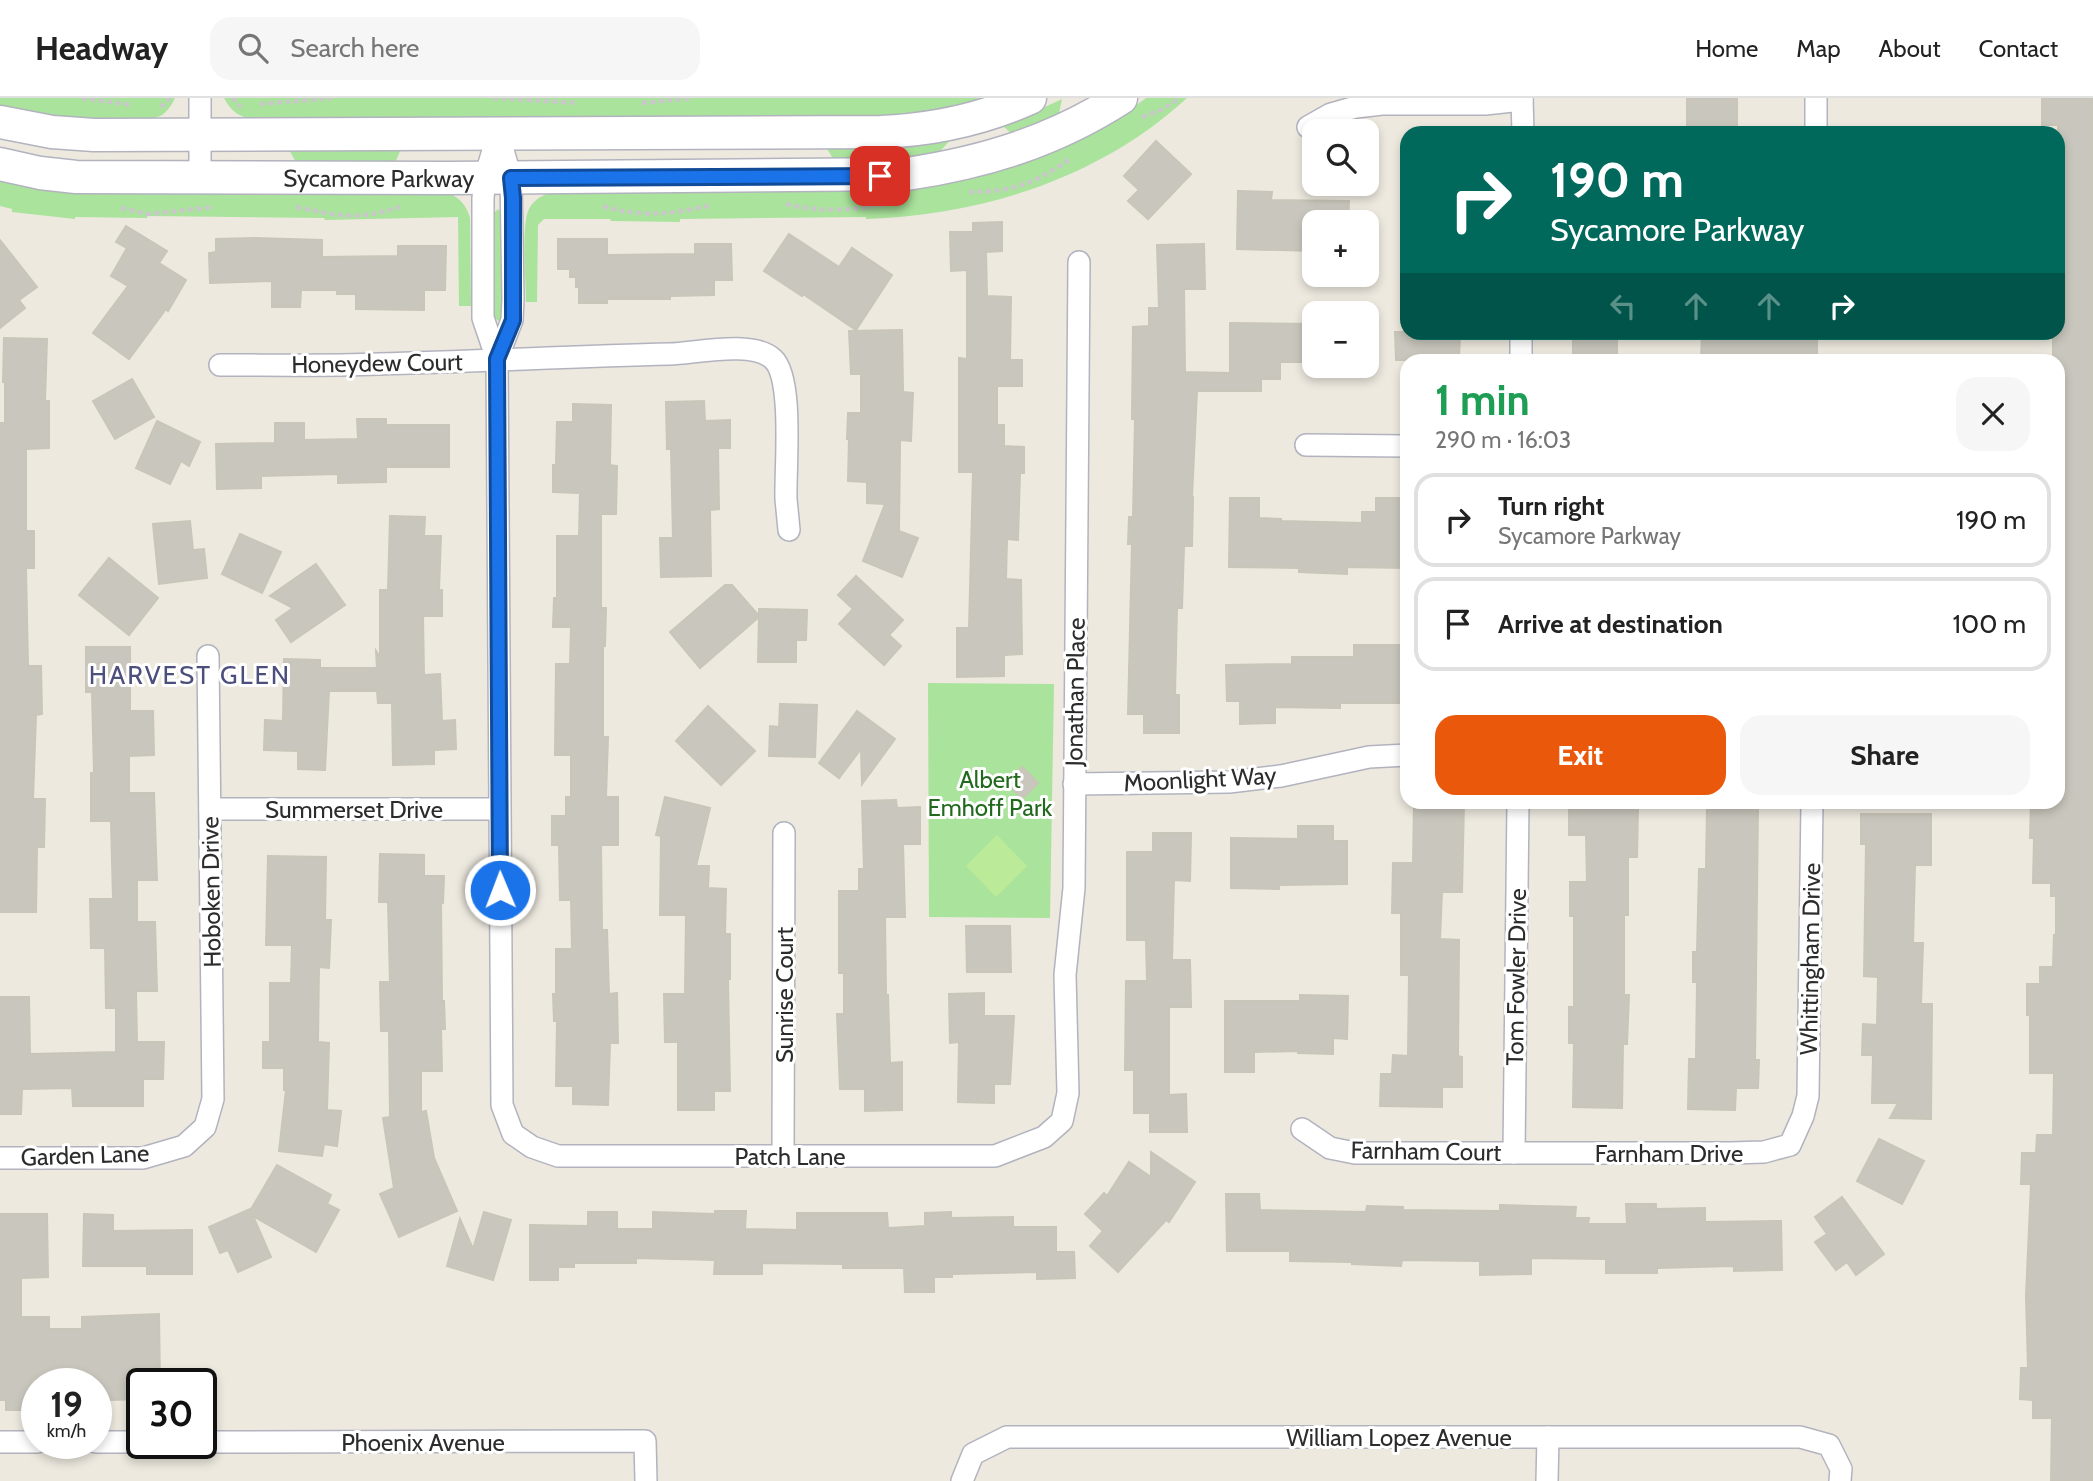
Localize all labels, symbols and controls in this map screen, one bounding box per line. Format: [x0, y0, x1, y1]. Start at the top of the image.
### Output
search box [210, 17, 700, 80]
text: Headway [35, 28, 168, 68]
icon: search [234, 29, 272, 67]
text: Search here [290, 32, 419, 64]
text: Home [1695, 34, 1758, 63]
text: Map [1796, 34, 1841, 63]
text: About [1879, 34, 1941, 63]
text: Contact [1979, 34, 2058, 63]
map controls [1302, 119, 1379, 378]
button: search [1302, 119, 1379, 196]
pin [850, 146, 910, 206]
text: 190 m [1550, 150, 1684, 209]
icon: right [1435, 154, 1526, 245]
icon: arrive [861, 157, 899, 195]
street label: Sycamore Parkway [283, 163, 474, 193]
button: + [1302, 210, 1379, 287]
text: Sycamore Parkway [1550, 210, 1804, 249]
icon: left [1604, 287, 1642, 325]
icon: ahead [1677, 287, 1715, 325]
icon: ahead [1750, 287, 1788, 325]
icon: right [1823, 287, 1861, 325]
button: − [1302, 301, 1379, 378]
street label: Honeydew Court [291, 347, 463, 379]
text: 1 min [1435, 374, 1530, 426]
button: close [1956, 377, 2030, 451]
text: 290 m · 16:03 [1435, 426, 1571, 454]
text: Turn right [1498, 490, 1604, 522]
icon: right [1439, 501, 1477, 539]
text: 190 m [1956, 504, 2026, 536]
text: Sycamore Parkway [1498, 522, 1681, 550]
icon: arrive [1439, 605, 1477, 643]
text: Arrive at destination [1498, 608, 1723, 640]
text: 100 m [1953, 608, 2026, 640]
street label: Jonathan Place [1059, 617, 1091, 768]
district label: HARVEST GLEN [89, 659, 291, 691]
button: Exit [1435, 715, 1726, 795]
button: Share [1740, 715, 2030, 795]
street label: Moonlight Way [1123, 761, 1277, 797]
park label: Albert Emhoff Park [928, 765, 1053, 822]
street label: Summerset Drive [265, 795, 443, 824]
street label: Hoboken Drive [195, 816, 227, 968]
position arrow [463, 853, 537, 927]
street label: Whittingham Drive [1794, 863, 1826, 1055]
street label: Tom Fowler Drive [1500, 888, 1532, 1066]
street label: Sunrise Court [770, 927, 799, 1063]
street label: Farnham Court [1350, 1135, 1502, 1167]
street label: Garden Lane [20, 1138, 150, 1172]
street label: Farnham Drive [1595, 1139, 1743, 1168]
street label: Patch Lane [734, 1142, 846, 1171]
speed limit sign: 30 [126, 1368, 217, 1459]
text: 19 [50, 1383, 83, 1426]
text: km/h [47, 1420, 86, 1442]
street label: William Lopez Avenue [1286, 1423, 1512, 1452]
street label: Phoenix Avenue [341, 1428, 505, 1457]

